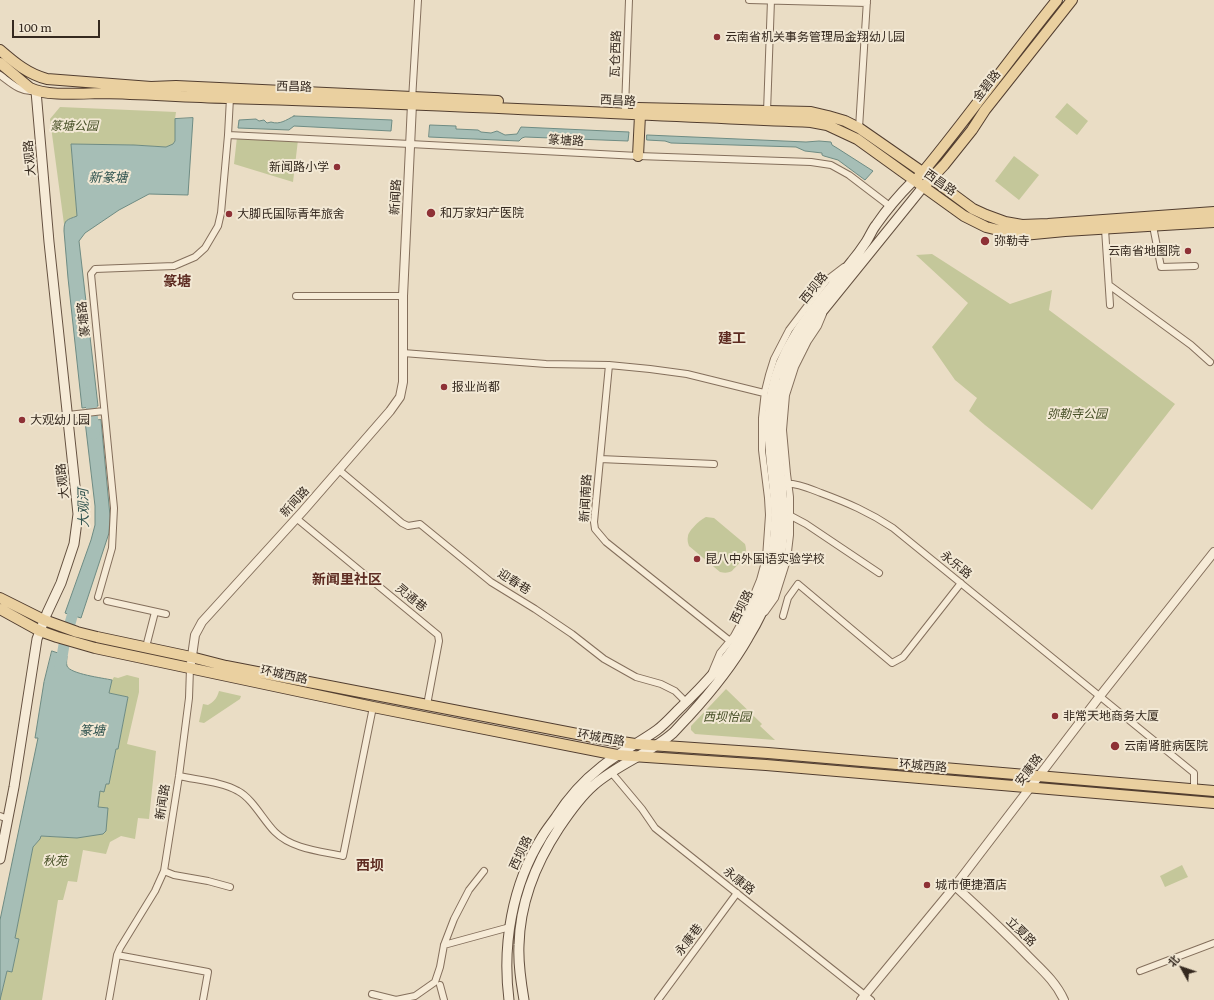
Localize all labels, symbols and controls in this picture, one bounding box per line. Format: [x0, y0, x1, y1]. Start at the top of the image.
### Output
scale bar [14, 12, 102, 38]
text: 100 m [19, 18, 52, 36]
street label: 瓦仓西路 [608, 30, 624, 78]
place label: 云南省机关事务管理局金翔幼儿园 [725, 30, 905, 44]
marker: 云南省机关事务管理局金翔幼儿园 [712, 32, 722, 42]
street label: 金碧路 [970, 67, 1004, 105]
street label: 西昌路 [276, 79, 312, 95]
street label: 西昌路 [600, 93, 636, 109]
park label: 篆塘公园 [50, 119, 98, 133]
street label: 篆塘路 [548, 133, 584, 149]
street label: 大观路 [21, 139, 39, 177]
place label: 新闻路小学 [269, 160, 329, 174]
marker: 新闻路小学 [332, 162, 342, 172]
street label: 西昌路 [921, 167, 959, 199]
water label: 新篆塘 [89, 170, 127, 186]
street label: 新闻路 [388, 179, 404, 215]
place label: 和万家妇产医院 [440, 206, 524, 220]
place label: 大脚氏国际青年旅舍 [237, 207, 345, 221]
marker: 和万家妇产医院 [425, 207, 437, 219]
marker: 大脚氏国际青年旅舍 [224, 209, 234, 219]
place label: 弥勒寺 [994, 234, 1030, 248]
marker: 弥勒寺 [979, 235, 991, 247]
place label: 云南省地图院 [1108, 244, 1180, 258]
marker: 云南省地图院 [1183, 246, 1193, 256]
street label: 西坝路 [797, 269, 831, 307]
district label: 篆塘 [163, 274, 191, 290]
street label: 篆塘路 [75, 300, 93, 338]
district label: 建工 [718, 331, 746, 347]
place label: 报业尚都 [452, 380, 500, 394]
marker: 报业尚都 [439, 382, 449, 392]
park label: 弥勒寺公园 [1047, 407, 1107, 421]
place label: 大观幼儿园 [30, 413, 90, 427]
marker: 大观幼儿园 [17, 415, 27, 425]
street label: 大观路 [54, 462, 72, 500]
street label: 新闻南路 [578, 474, 594, 522]
street label: 新闻路 [278, 484, 312, 520]
water label: 大观河 [76, 488, 92, 528]
street label: 永乐路 [937, 548, 975, 582]
place label: 昆八中外国语实验学校 [705, 552, 825, 566]
marker: 昆八中外国语实验学校 [692, 554, 702, 564]
street label: 迎春巷 [495, 566, 533, 598]
district label: 新闻里社区 [312, 572, 382, 588]
street label: 灵通巷 [392, 581, 430, 615]
street label: 西坝路 [728, 588, 756, 626]
street label: 环城西路 [259, 663, 309, 687]
place label: 非常天地商务大厦 [1063, 709, 1159, 723]
park label: 西坝怡园 [703, 710, 751, 724]
marker: 非常天地商务大厦 [1050, 711, 1060, 721]
water label: 篆塘 [79, 723, 105, 739]
street label: 环城西路 [576, 727, 626, 749]
place label: 云南肾脏病医院 [1124, 739, 1208, 753]
marker: 云南肾脏病医院 [1109, 740, 1121, 752]
street label: 安康路 [1012, 751, 1046, 789]
street label: 环城西路 [898, 757, 948, 775]
street label: 新闻路 [153, 783, 173, 821]
street label: 西坝路 [507, 834, 535, 872]
park label: 秋苑 [43, 854, 67, 868]
district label: 西坝 [356, 858, 384, 874]
street label: 永康路 [720, 864, 758, 898]
place label: 城市便捷酒店 [935, 878, 1007, 892]
marker: 城市便捷酒店 [922, 880, 932, 890]
street label: 立夏路 [1003, 914, 1039, 950]
street label: 永康巷 [672, 921, 706, 959]
north arrow [1162, 948, 1202, 988]
text: 北 [1163, 951, 1182, 970]

